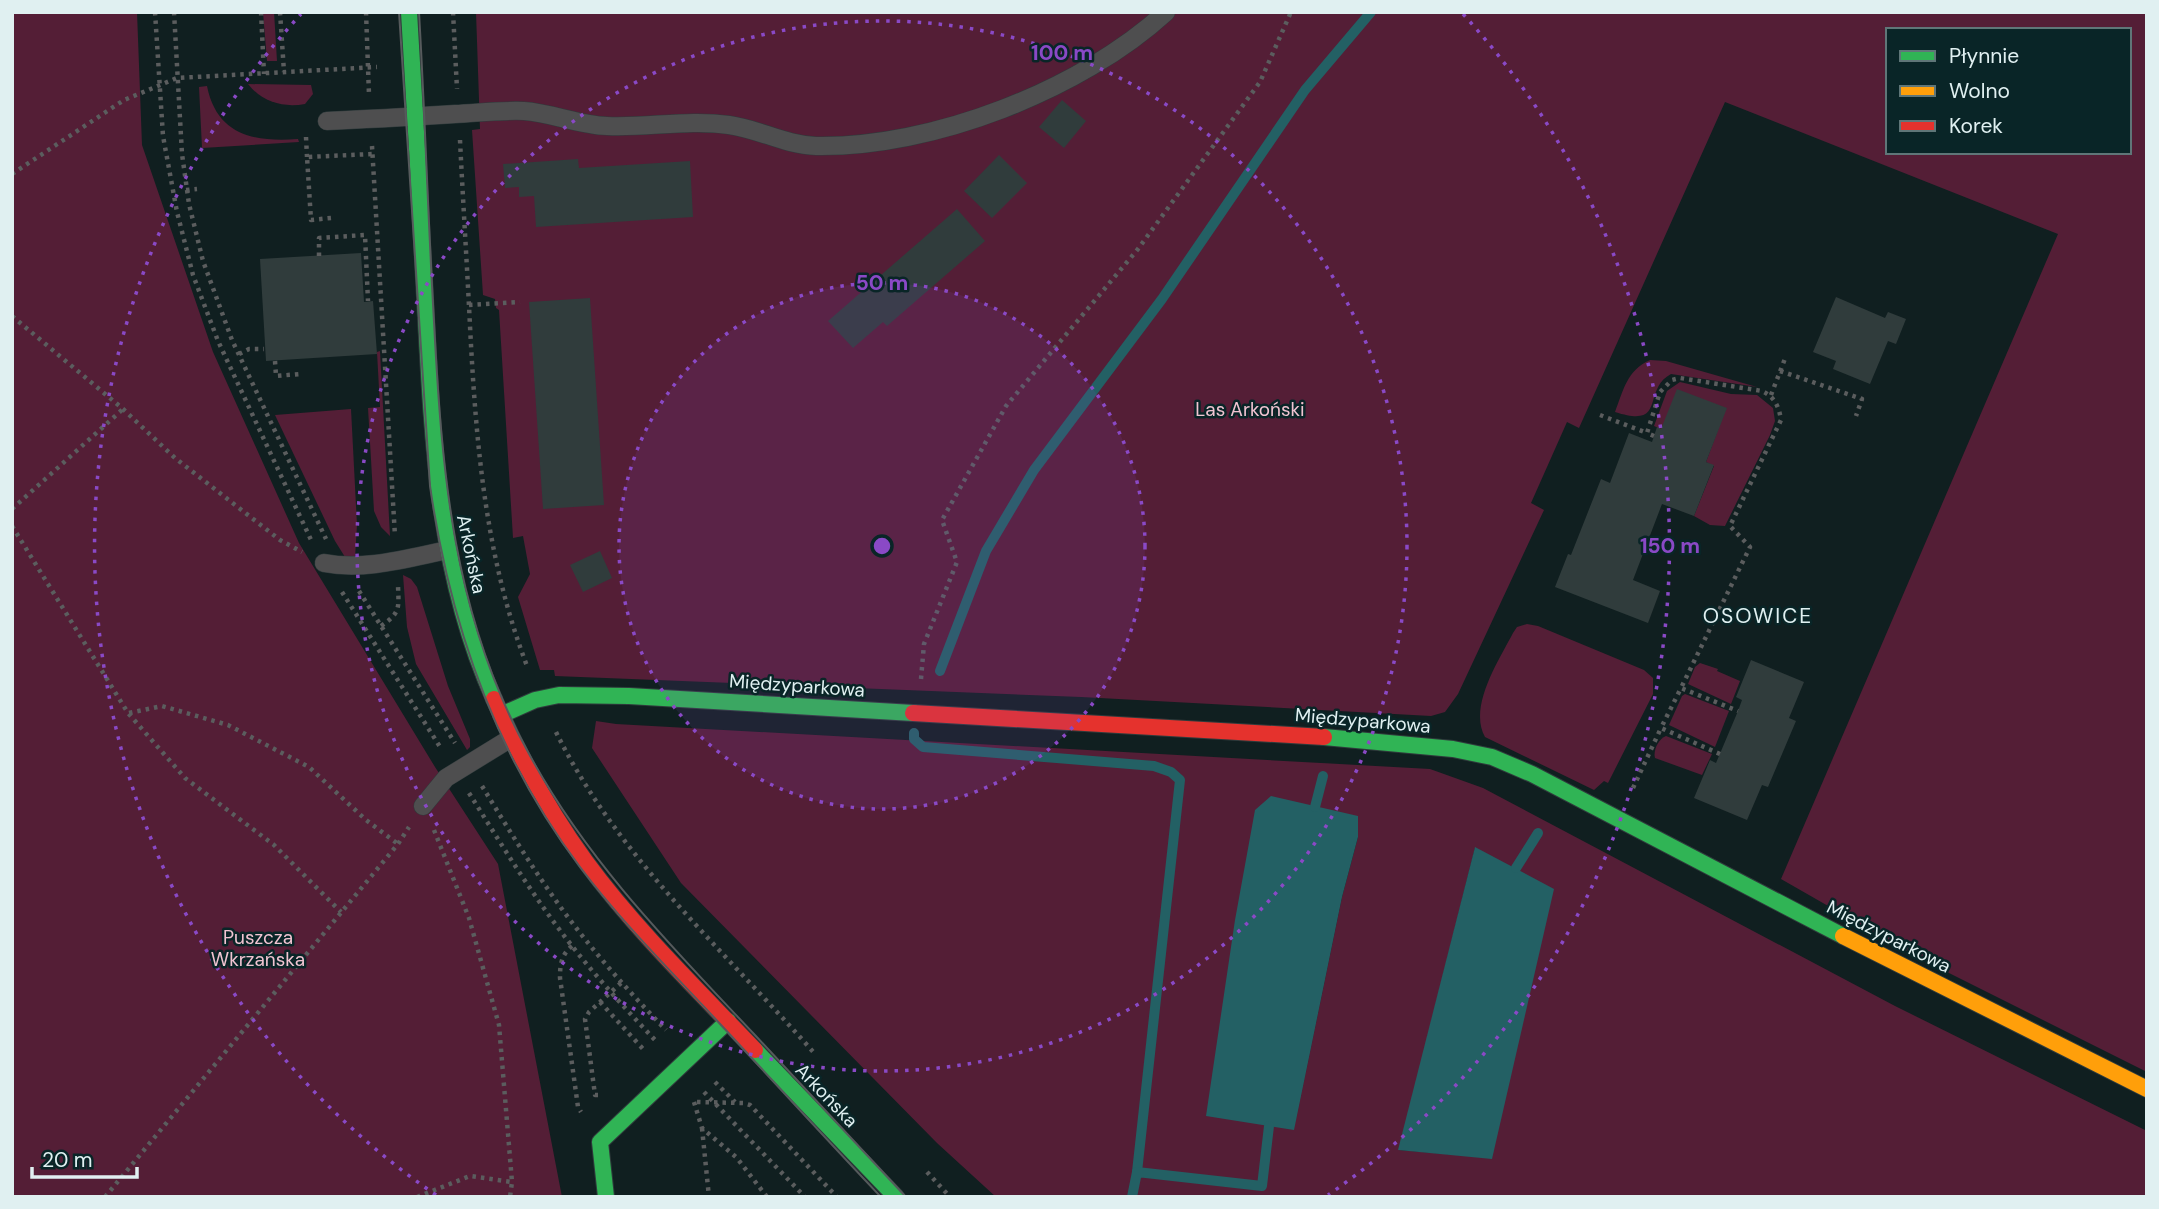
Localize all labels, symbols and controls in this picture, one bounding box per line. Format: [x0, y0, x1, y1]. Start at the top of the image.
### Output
legend [1886, 28, 2131, 154]
text: 100 m [1031, 39, 1093, 67]
text: Płynnie [1949, 42, 2019, 70]
text: Wolno [1949, 77, 2010, 105]
text: Korek [1949, 112, 2003, 140]
text: 50 m [856, 269, 908, 297]
park label: Las Arkoński [1195, 397, 1305, 422]
street label: Arkońska [451, 512, 492, 596]
text: 150 m [1640, 532, 1700, 560]
centre of rings [870, 534, 894, 558]
district label: OSOWICE [1703, 602, 1813, 630]
street label: Międzyparkowa [728, 668, 866, 703]
street label: Międzyparkowa [1294, 702, 1432, 739]
street label: Międzyparkowa [1822, 894, 1955, 978]
park label: Puszcza Wkrzańska [211, 925, 305, 972]
street label: Arkońska [790, 1058, 863, 1133]
scale bar [32, 1136, 136, 1180]
text: 20 m [42, 1146, 93, 1174]

